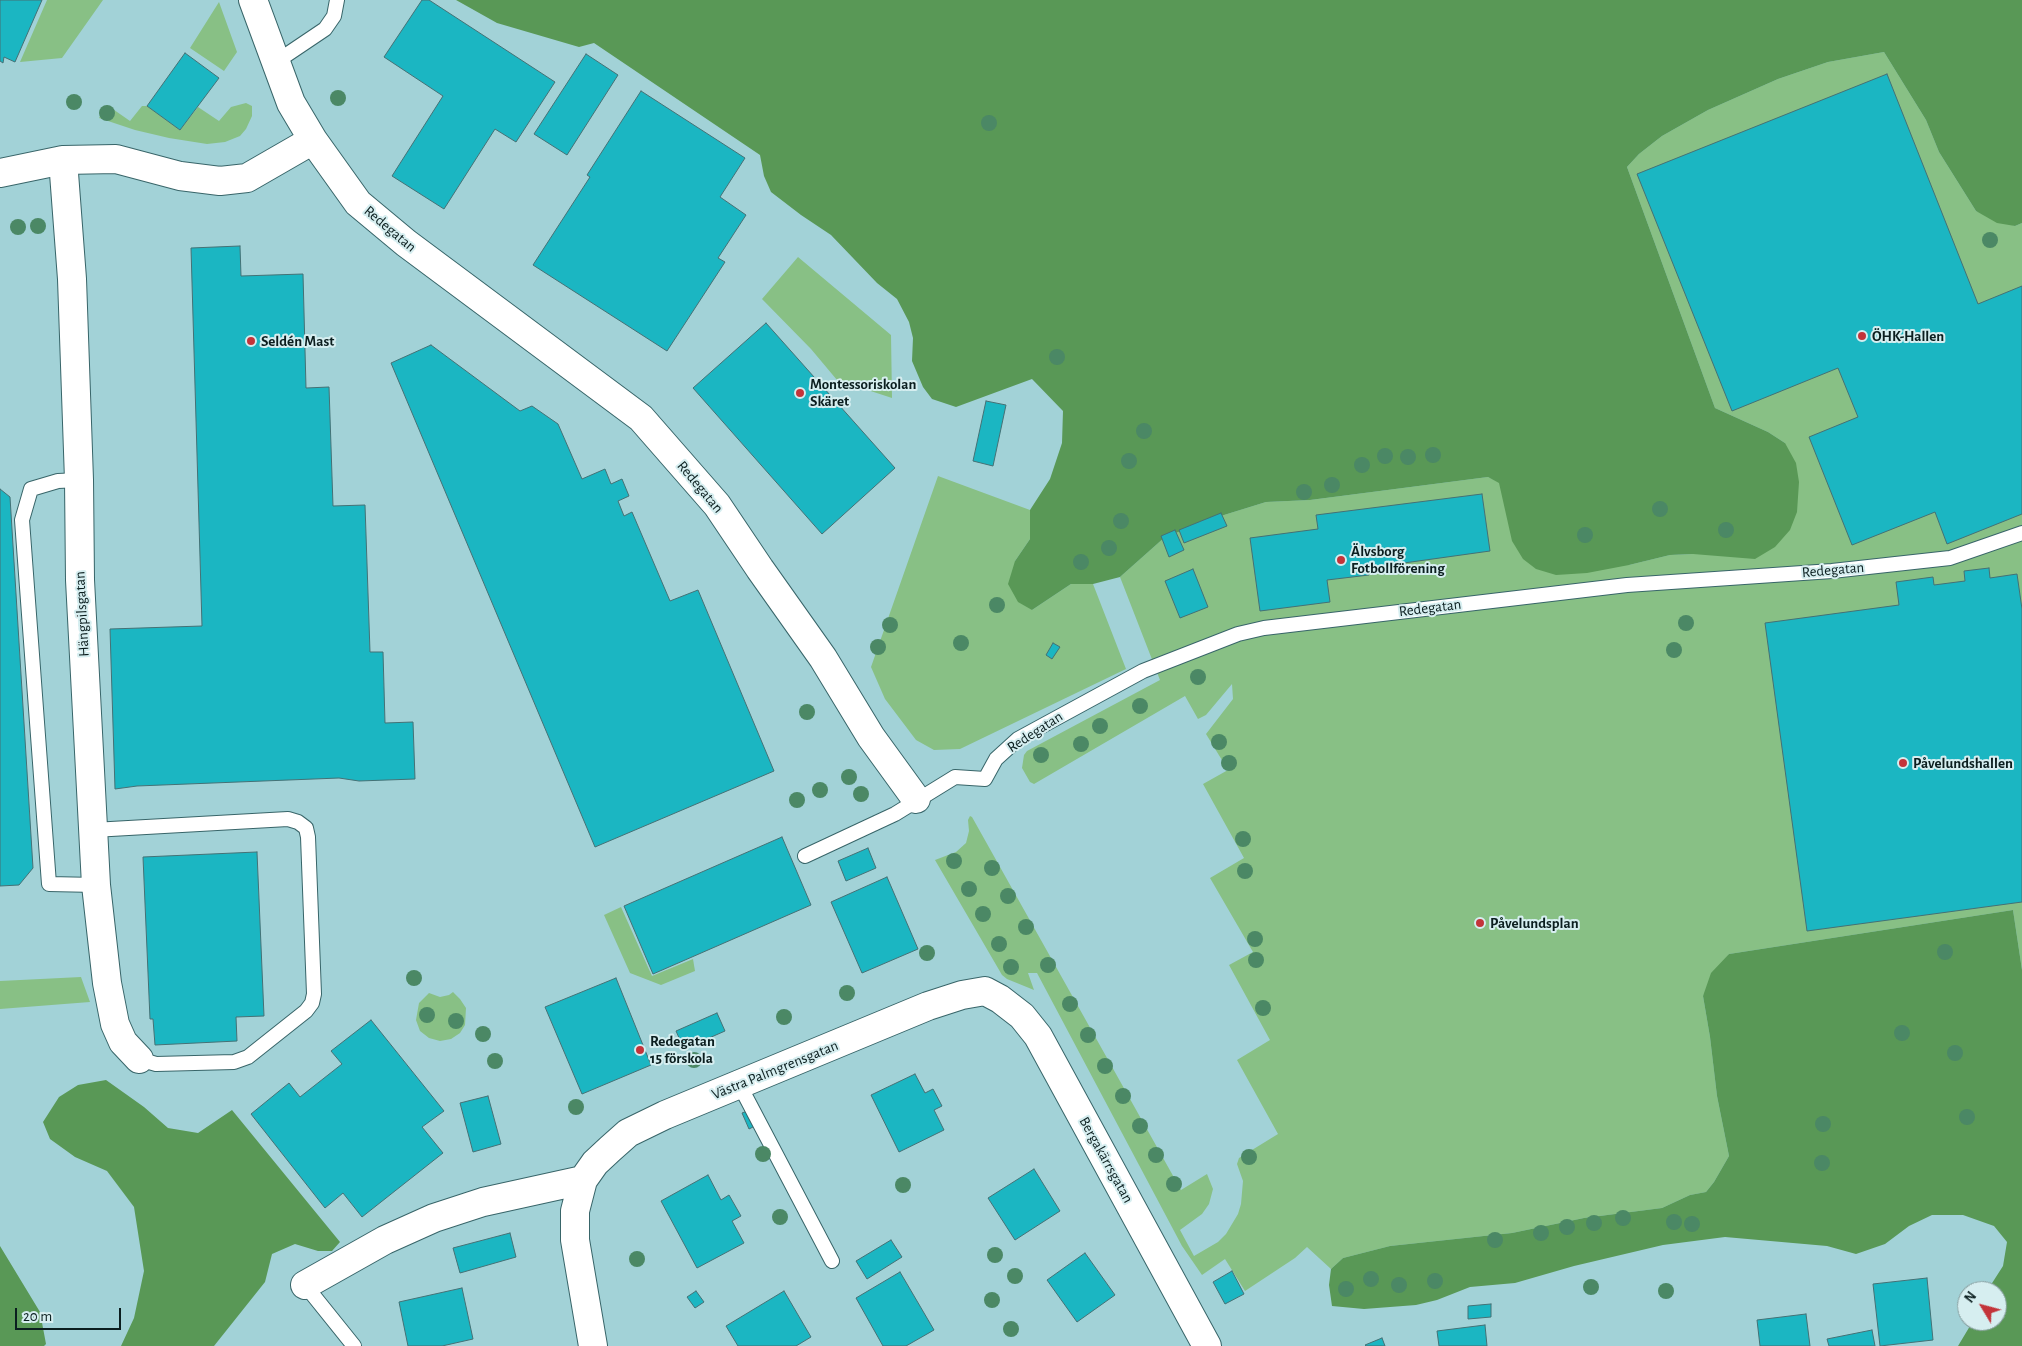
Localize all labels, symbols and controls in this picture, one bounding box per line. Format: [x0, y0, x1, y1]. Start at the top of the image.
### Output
street label: Redegatan [360, 202, 420, 256]
place label: ÖHK-Hallen [1872, 327, 1944, 345]
marker: ÖHK-Hallen [1856, 330, 1868, 342]
place label: Seldén Mast [261, 332, 334, 350]
marker: Seldén Mast [245, 335, 257, 347]
place label: Montessoriskolan Skäret [810, 375, 916, 410]
marker: Montessoriskolan Skäret [794, 387, 806, 399]
street label: Redegatan [673, 457, 727, 517]
place label: Älvsborg Fotbollförening [1351, 542, 1445, 577]
marker: Älvsborg Fotbollförening [1335, 554, 1347, 566]
street label: Redegatan [1801, 558, 1865, 582]
street label: Hängpilsgatan [71, 571, 93, 657]
street label: Redegatan [1398, 595, 1462, 621]
street label: Redegatan [1004, 707, 1066, 757]
place label: Påvelundshallen [1913, 754, 2013, 772]
marker: Påvelundshallen [1897, 757, 1909, 769]
place label: Påvelundsplan [1490, 914, 1579, 932]
marker: Påvelundsplan [1474, 917, 1486, 929]
place label: Redegatan 15 förskola [650, 1032, 715, 1067]
street label: Västra Palmgrensgatan [709, 1036, 841, 1104]
marker: Redegatan 15 förskola [634, 1044, 646, 1056]
street label: Bergakärrsgatan [1075, 1114, 1137, 1206]
north arrow [1957, 1281, 2007, 1331]
text: N [1962, 1289, 1979, 1306]
scale bar [18, 1298, 124, 1330]
text: 20 m [23, 1309, 52, 1324]

